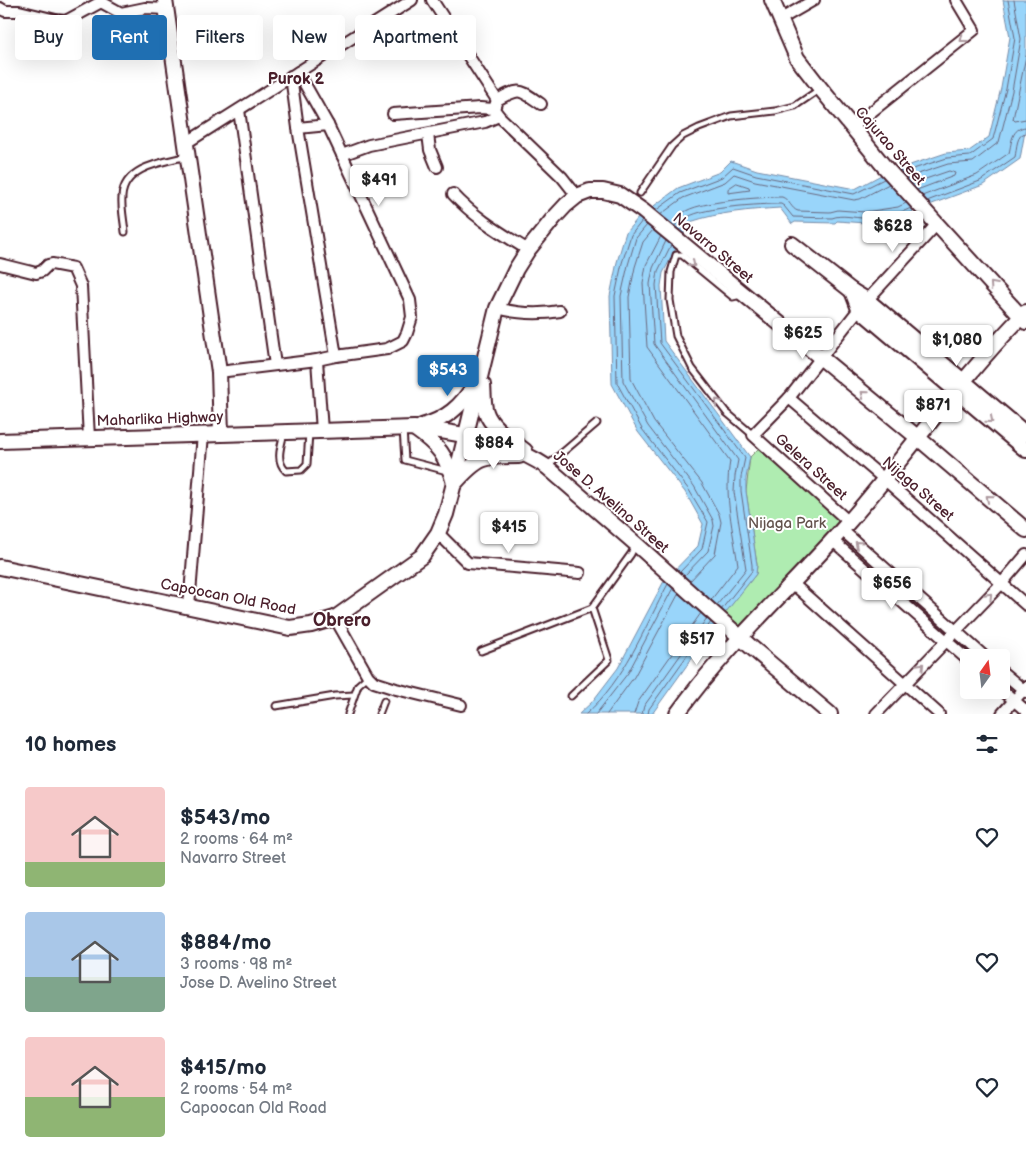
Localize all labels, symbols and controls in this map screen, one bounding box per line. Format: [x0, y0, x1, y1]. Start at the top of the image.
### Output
chip: Buy [15, 15, 82, 60]
chip: Rent [92, 15, 167, 60]
chip: Filters [177, 15, 263, 60]
chip: New [273, 15, 345, 60]
chip: Apartment [355, 15, 476, 60]
one-way arrow [960, 33, 969, 41]
district label: Purok 2 [268, 70, 325, 89]
street label: Cajurao Street [851, 103, 930, 190]
pin: $491 [349, 164, 409, 207]
text: $491 [361, 171, 397, 190]
street label: Navarro Street [669, 209, 757, 287]
pin: $628 [863, 210, 923, 253]
text: $628 [873, 217, 913, 236]
one-way arrow [686, 258, 695, 266]
one-way arrow [990, 282, 999, 291]
pin: $625 [773, 318, 833, 360]
text: $625 [783, 324, 823, 343]
pin: $1,080 [916, 324, 998, 367]
text: $1,080 [932, 331, 982, 350]
pin: $543 [418, 354, 478, 397]
text: $543 [429, 361, 467, 380]
one-way arrow [861, 390, 870, 399]
pin: $871 [903, 390, 963, 432]
text: $871 [915, 396, 951, 415]
one-way arrow [715, 398, 724, 408]
street label: Maharlika Highway [96, 407, 224, 431]
one-way arrow [984, 414, 993, 422]
pin: $884 [464, 428, 524, 470]
street label: Gelera Street [771, 430, 851, 505]
text: $884 [474, 434, 514, 453]
street label: Jose D. Avelino Street [549, 447, 673, 558]
street label: Nijaga Street [878, 453, 958, 526]
one-way arrow [986, 495, 995, 504]
pin: $415 [479, 512, 539, 554]
park label: Nijaga Park [748, 514, 827, 533]
text: $415 [491, 518, 527, 537]
one-way arrow [854, 541, 863, 550]
pin: $656 [862, 568, 922, 610]
text: $656 [872, 574, 912, 593]
street label: Capoocan Old Road [159, 575, 297, 619]
one-way arrow [983, 593, 992, 602]
district label: Obrero [313, 610, 371, 631]
pin: $517 [667, 624, 727, 666]
text: $517 [679, 630, 715, 649]
north arrow [960, 649, 1010, 699]
map controls [960, 649, 1010, 699]
one-way arrow [915, 663, 924, 672]
icon: filters [973, 730, 1001, 758]
text: 10 homes [25, 732, 116, 757]
text: $543/mo [180, 805, 270, 830]
icon: home [65, 807, 125, 867]
icon: heart [973, 823, 1001, 851]
text: 2 rooms · 64 m² [180, 830, 293, 849]
text: Navarro Street [180, 849, 286, 868]
text: $884/mo [180, 930, 271, 955]
icon: home [65, 932, 125, 992]
icon: heart [973, 948, 1001, 976]
text: 3 rooms · 98 m² [180, 955, 292, 974]
text: Jose D. Avelino Street [180, 974, 337, 993]
text: $415/mo [180, 1055, 266, 1080]
icon: home [65, 1057, 125, 1117]
icon: heart [973, 1073, 1001, 1101]
text: 2 rooms · 54 m² [180, 1080, 292, 1099]
text: Capoocan Old Road [180, 1099, 327, 1118]

